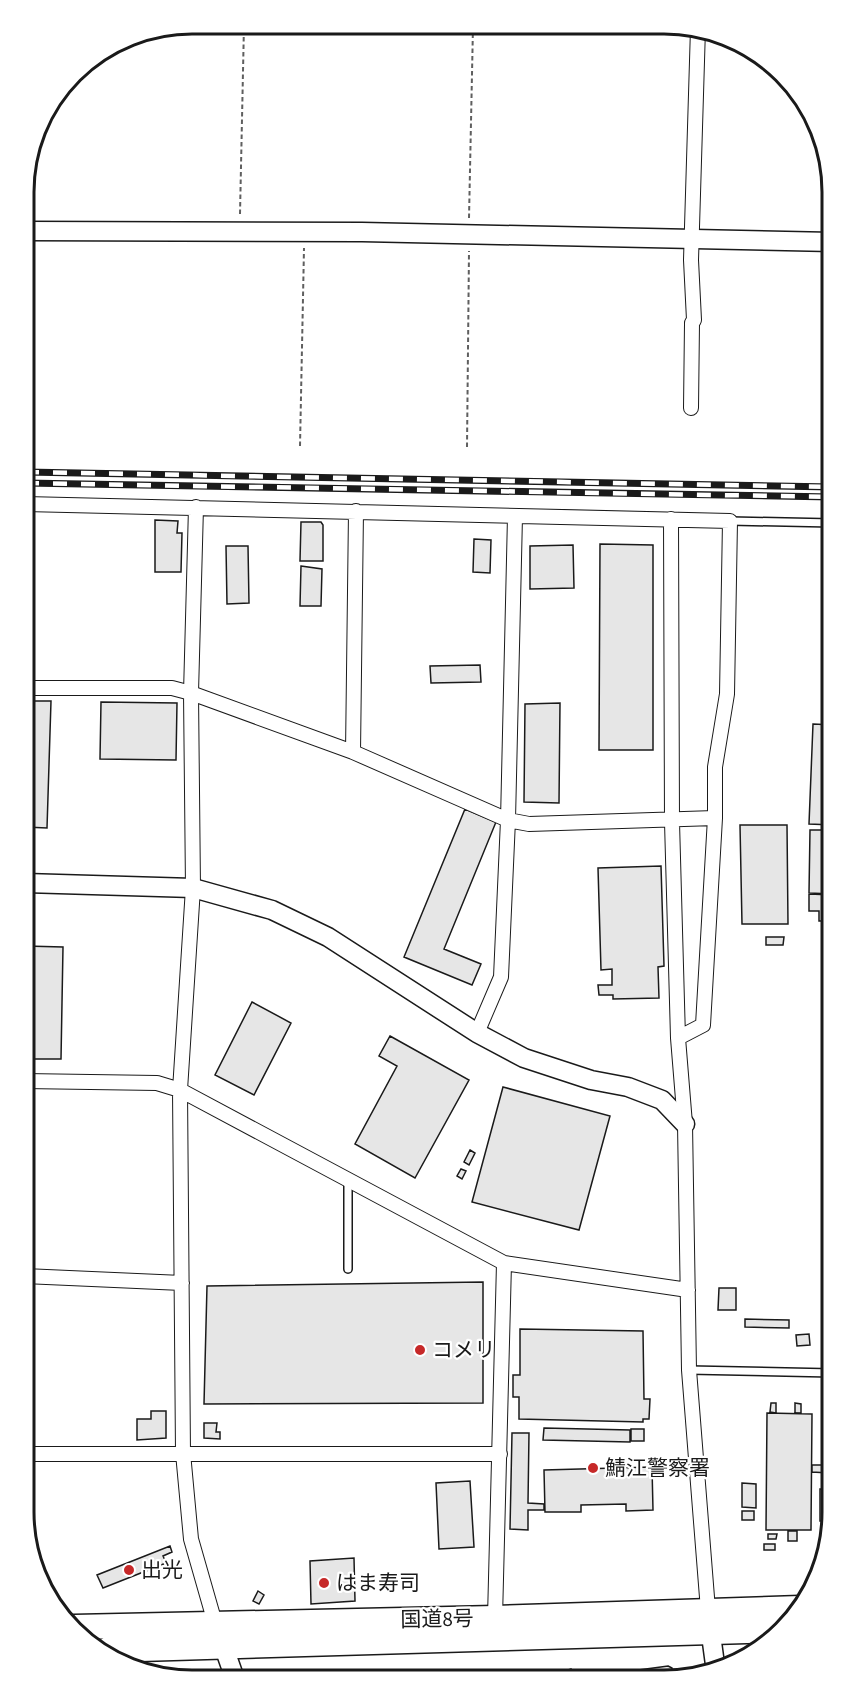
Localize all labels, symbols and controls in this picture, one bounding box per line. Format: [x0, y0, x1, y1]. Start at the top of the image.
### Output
place label: コメリ [432, 1335, 495, 1365]
marker: コメリ [413, 1343, 427, 1357]
place label: 鯖江警察署 [605, 1453, 710, 1483]
marker: 鯖江警察署 [586, 1461, 600, 1475]
place label: 出光 [141, 1555, 183, 1585]
marker: 出光 [122, 1563, 136, 1577]
place label: はま寿司 [336, 1568, 420, 1598]
marker: はま寿司 [317, 1576, 331, 1590]
street label: 国道8号 [400, 1603, 474, 1635]

